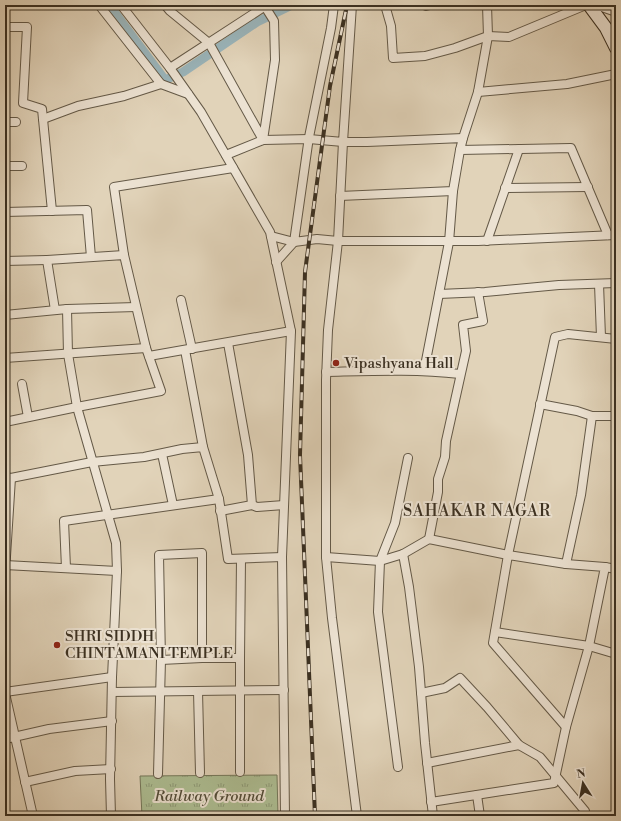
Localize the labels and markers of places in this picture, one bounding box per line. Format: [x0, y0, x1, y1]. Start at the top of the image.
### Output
place label: Vipashyana Hall [343, 354, 454, 373]
marker: Vipashyana Hall [331, 358, 341, 368]
place label: SHRI SIDDH CHINTAMANI TEMPLE [65, 627, 233, 663]
marker: SHRI SIDDH CHINTAMANI TEMPLE [52, 640, 62, 650]

